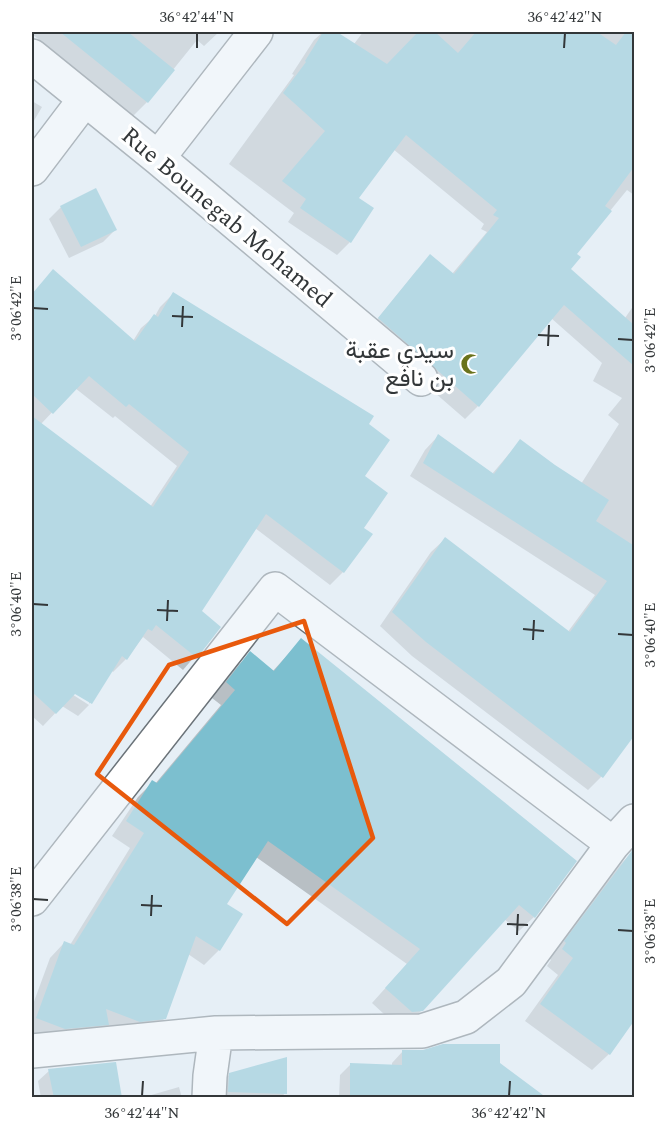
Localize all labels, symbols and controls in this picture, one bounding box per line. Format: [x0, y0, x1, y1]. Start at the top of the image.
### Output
text: 36°42'44"N [160, 6, 235, 29]
text: 36°42'42"N [528, 6, 603, 29]
street label: Rue Bounegab Mohamed [113, 118, 340, 317]
text: 3°06'42"E [5, 275, 28, 341]
text: 3°06'42"E [639, 307, 662, 373]
place label: سيدي عقبة بن نافع [345, 333, 454, 397]
mosque icon: سيدي عقبة بن نافع [459, 352, 483, 376]
text: 3°06'40"E [5, 571, 28, 637]
text: 3°06'40"E [639, 602, 662, 668]
text: 3°06'38"E [5, 866, 28, 932]
text: 3°06'38"E [639, 898, 662, 964]
text: 36°42'44"N [105, 1102, 180, 1125]
text: 36°42'42"N [472, 1102, 547, 1125]

